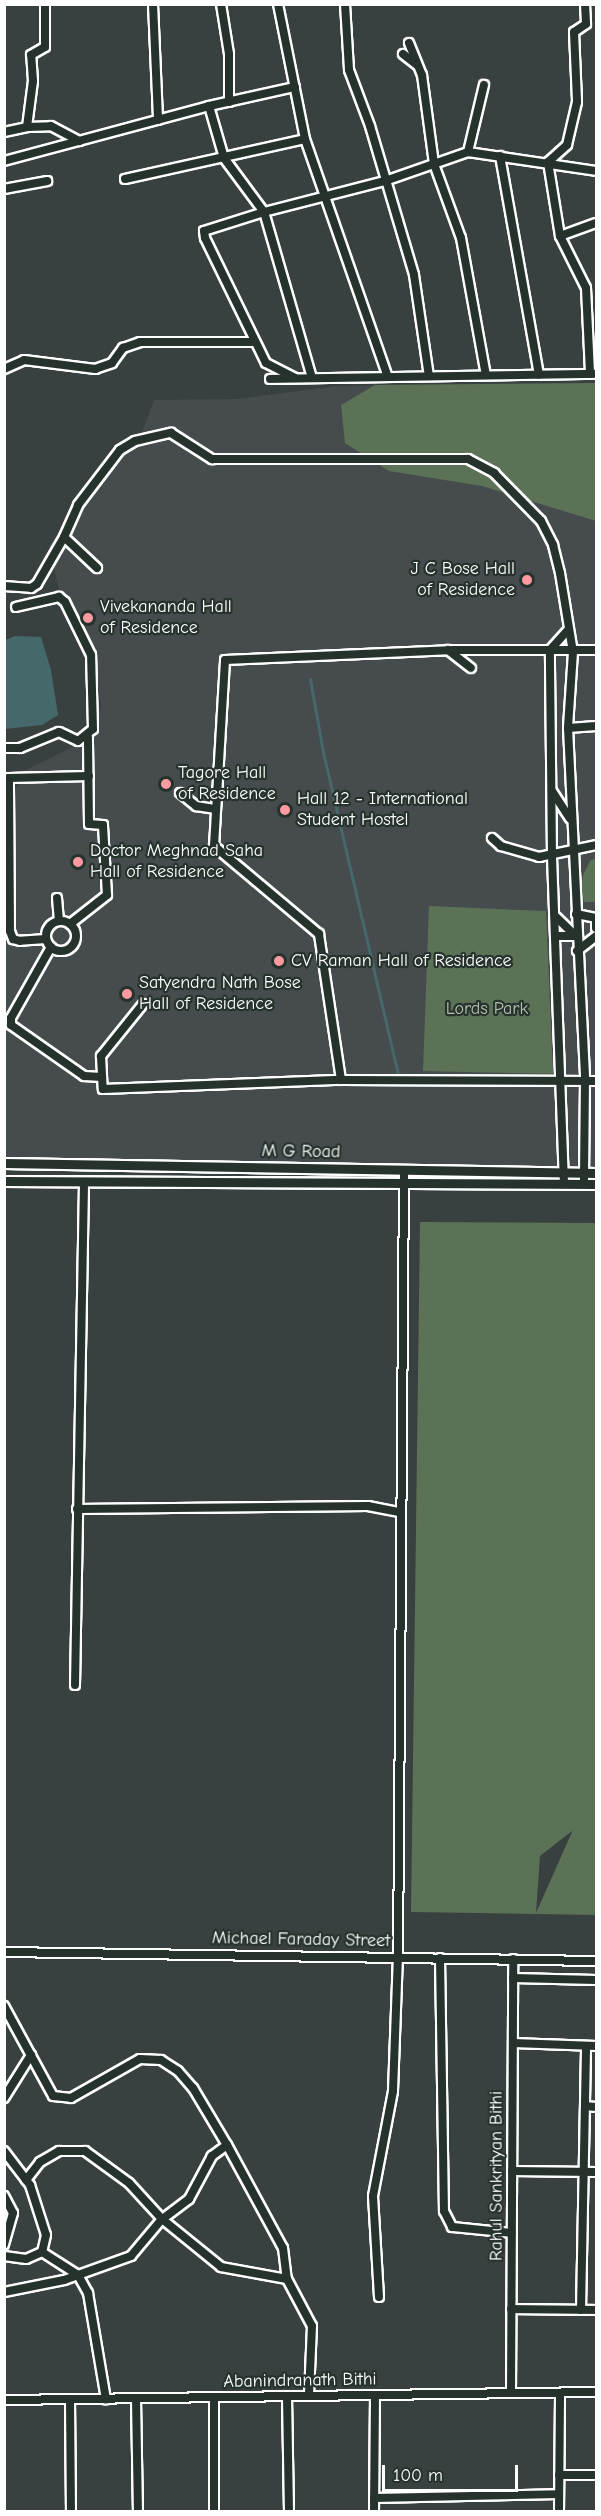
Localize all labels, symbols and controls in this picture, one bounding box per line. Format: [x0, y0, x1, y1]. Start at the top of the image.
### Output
place label: J C Bose Hall of Residence [410, 559, 515, 602]
marker: J C Bose Hall of Residence [520, 573, 534, 587]
place label: Vivekananda Hall of Residence [100, 597, 232, 640]
marker: Vivekananda Hall of Residence [81, 611, 95, 625]
place label: Tagore Hall of Residence [178, 763, 276, 806]
marker: Tagore Hall of Residence [159, 777, 173, 791]
place label: Hall 12 - International Student Hostel [297, 789, 468, 832]
marker: Hall 12 - International Student Hostel [278, 803, 292, 817]
place label: Doctor Meghnad Saha Hall of Residence [90, 841, 263, 884]
marker: Doctor Meghnad Saha Hall of Residence [71, 855, 85, 869]
place label: CV Raman Hall of Residence [291, 950, 512, 972]
marker: CV Raman Hall of Residence [272, 954, 286, 968]
place label: Satyendra Nath Bose Hall of Residence [139, 973, 301, 1016]
marker: Satyendra Nath Bose Hall of Residence [120, 987, 134, 1001]
park label: Lords Park [446, 998, 528, 1020]
street label: M G Road [261, 1141, 341, 1163]
street label: Michael Faraday Street [212, 1928, 390, 1952]
street label: Rahul Sankrityan Bithi [486, 2091, 508, 2261]
street label: Abanindranath Bithi [223, 2369, 377, 2393]
scale bar [385, 2453, 522, 2491]
text: 100 m [393, 2465, 443, 2486]

